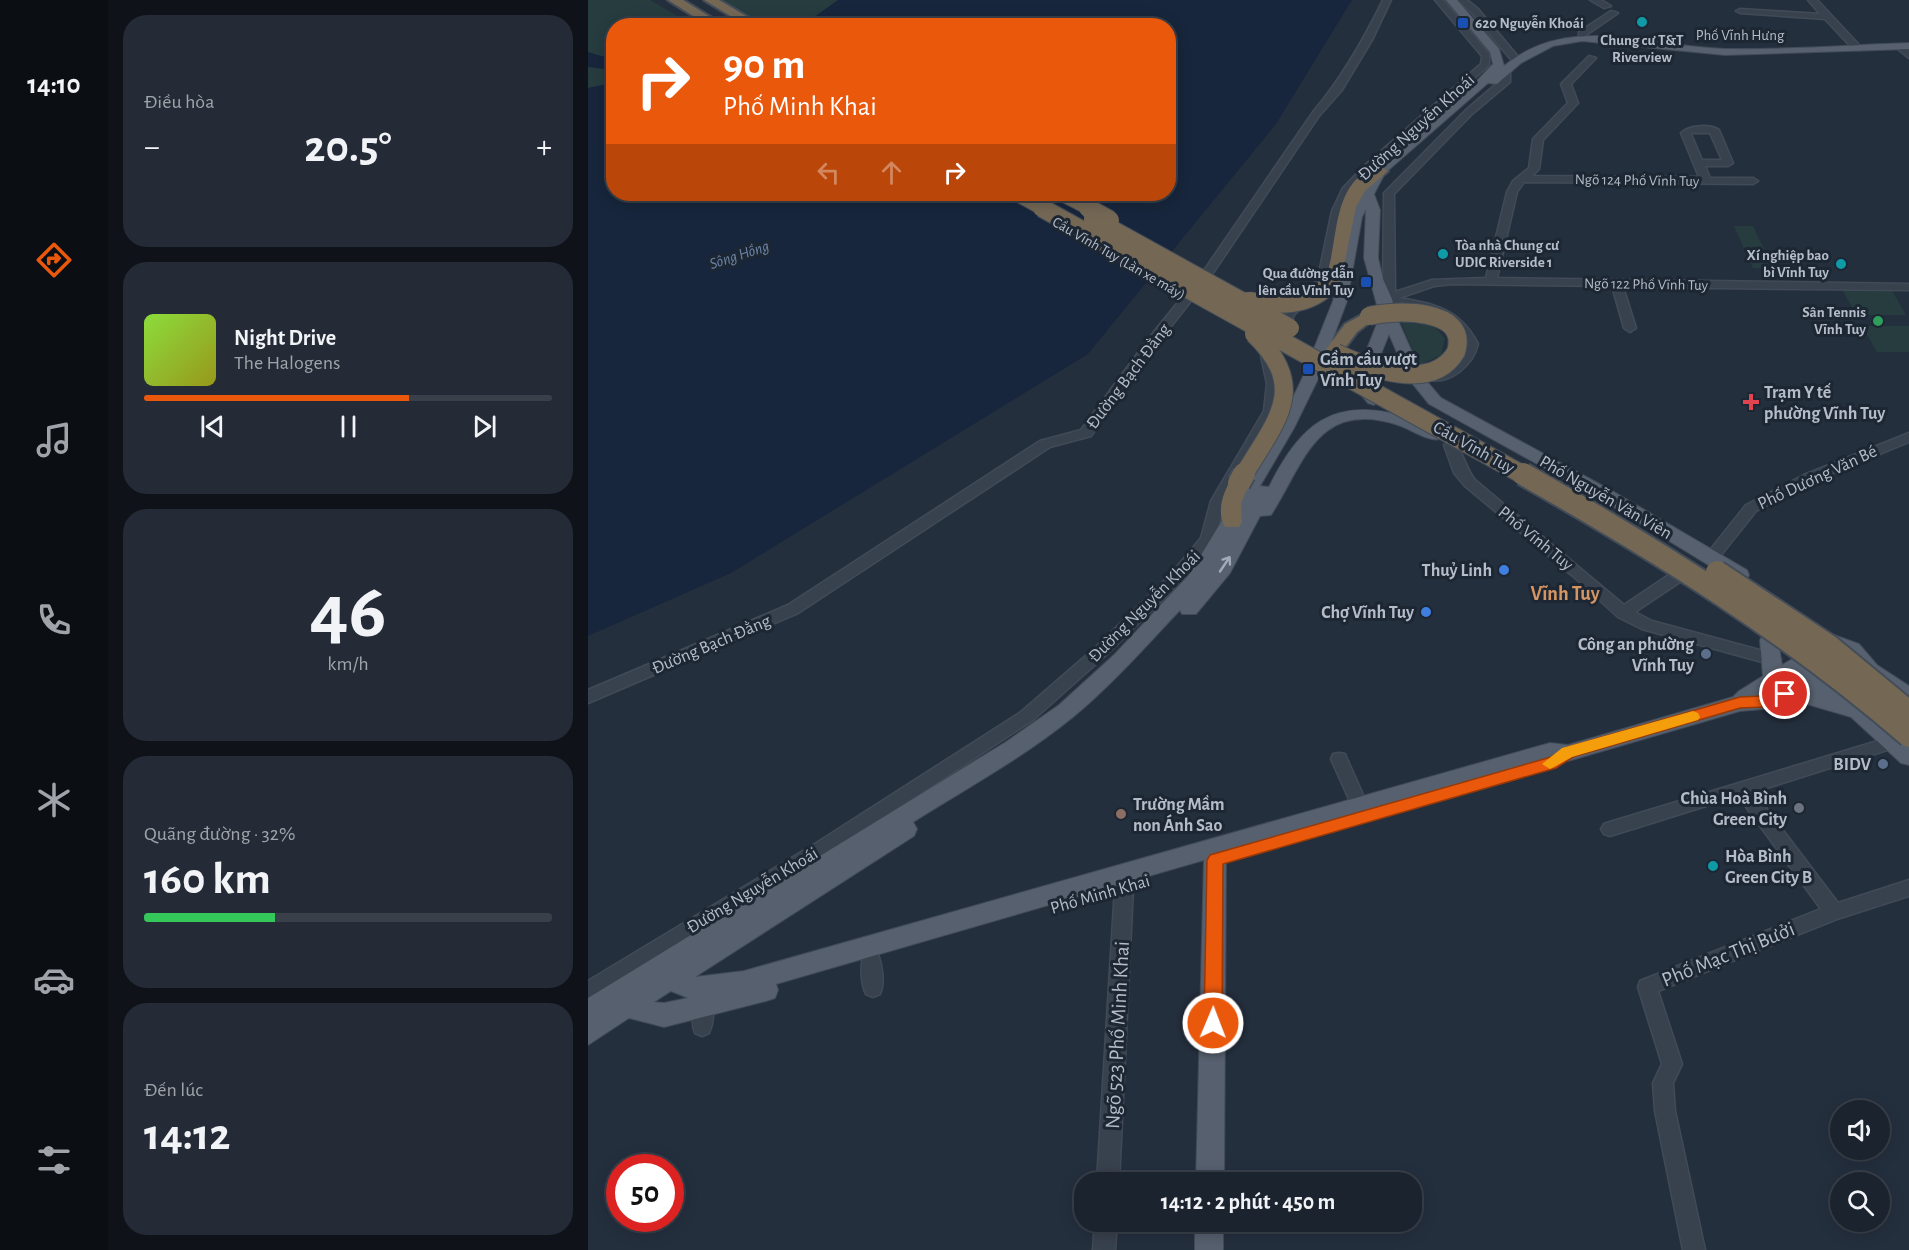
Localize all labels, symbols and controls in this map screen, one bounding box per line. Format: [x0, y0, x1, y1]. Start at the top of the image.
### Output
place label: 620 Nguyễn Khoái [1475, 15, 1584, 31]
marker: Chung cư T&T Riverview [1635, 15, 1649, 29]
marker: 620 Nguyễn Khoái [1456, 16, 1470, 30]
street label: Phố Vĩnh Hưng [1696, 28, 1785, 43]
place label: Chung cư T&T Riverview [1600, 33, 1684, 65]
icon: right [624, 42, 702, 120]
text: 90 m [723, 44, 805, 86]
street label: Đường Nguyễn Khoái [1354, 69, 1478, 185]
text: 14:10 [27, 71, 81, 98]
text: Điều hòa [144, 92, 214, 112]
text: Phố Minh Khai [723, 93, 877, 120]
text: 20.5° [304, 125, 392, 170]
text: − [144, 131, 160, 164]
text: + [536, 131, 552, 164]
icon: left [812, 156, 845, 189]
icon: ahead [875, 156, 908, 189]
icon: right [938, 156, 971, 189]
street label: Ngõ 124 Phố Vĩnh Tuy [1575, 172, 1700, 189]
street label: Cầu Vĩnh Tuy (Làn xe máy) [1050, 214, 1188, 303]
water label: Sông Hồng [708, 238, 771, 272]
place label: Tòa nhà Chung cư UDIC Riverside 1 [1455, 238, 1560, 270]
icon: directions [33, 239, 75, 281]
marker: Tòa nhà Chung cư UDIC Riverside 1 [1436, 247, 1450, 261]
place label: Xí nghiệp bao bì Vĩnh Tuy [1747, 248, 1829, 280]
marker: Xí nghiệp bao bì Vĩnh Tuy [1834, 257, 1848, 271]
place label: Qua đường dẫn lên cầu Vĩnh Tuy [1258, 265, 1354, 298]
marker: Qua đường dẫn lên cầu Vĩnh Tuy [1359, 275, 1373, 289]
street label: Ngõ 122 Phố Vĩnh Tuy [1584, 276, 1709, 293]
place label: Sân Tennis Vĩnh Tuy [1802, 305, 1866, 337]
marker: Sân Tennis Vĩnh Tuy [1871, 314, 1885, 328]
street label: Đường Bạch Đằng [1083, 320, 1174, 433]
text: Night Drive [234, 327, 336, 349]
place label: Gầm cầu vượt Vĩnh Tuy [1320, 349, 1417, 390]
text: The Halogens [234, 353, 340, 373]
marker: Gầm cầu vượt Vĩnh Tuy [1301, 362, 1315, 376]
place label: Trạm Y tế phường Vĩnh Tuy [1764, 382, 1886, 423]
marker: Trạm Y tế phường Vĩnh Tuy [1742, 393, 1760, 411]
icon: previous [196, 410, 229, 443]
icon: pause [332, 410, 365, 443]
icon: next [468, 410, 501, 443]
street label: Cầu Vĩnh Tuy [1430, 417, 1518, 478]
icon: music [33, 419, 75, 461]
street label: Phố Dương Văn Bé [1755, 442, 1880, 513]
street label: Phố Nguyễn Văn Viên [1536, 451, 1676, 543]
street label: Phố Vĩnh Tuy [1494, 502, 1577, 575]
street label: Đường Nguyễn Khoái [1084, 546, 1204, 666]
one-way arrow [1219, 557, 1231, 573]
place label: Thuỷ Linh [1422, 562, 1492, 580]
marker: Thuỷ Linh [1497, 563, 1511, 577]
text: 46 [310, 574, 386, 652]
district label: Vĩnh Tuy [1530, 584, 1600, 604]
icon: phone [33, 599, 75, 641]
place label: Chợ Vĩnh Tuy [1321, 604, 1415, 622]
marker: Chợ Vĩnh Tuy [1419, 605, 1433, 619]
street label: Đường Bạch Đằng [649, 611, 774, 678]
place label: Công an phường Vĩnh Tuy [1578, 636, 1695, 675]
marker: Công an phường Vĩnh Tuy [1699, 647, 1713, 661]
text: km/h [327, 654, 369, 674]
pin [1759, 668, 1810, 719]
icon: arrive [1768, 677, 1801, 710]
place label: BIDV [1833, 756, 1871, 774]
marker: BIDV [1876, 757, 1890, 771]
icon: climate [33, 779, 75, 821]
place label: Chùa Hoà Bình Green City [1681, 790, 1788, 829]
place label: Trường Mầm non Ánh Sao [1133, 794, 1225, 835]
marker: Chùa Hoà Bình Green City [1792, 801, 1806, 815]
marker: Trường Mầm non Ánh Sao [1114, 807, 1128, 821]
text: Quãng đường · 32% [144, 824, 295, 844]
street label: Đường Nguyễn Khoái [683, 843, 821, 937]
place label: Hòa Bình Green City B [1725, 848, 1812, 887]
text: 160 km [144, 857, 271, 902]
marker: Hòa Bình Green City B [1706, 859, 1720, 873]
street label: Phố Minh Khai [1048, 871, 1152, 918]
street label: Phố Mạc Thị Bưởi [1659, 918, 1798, 991]
street label: Ngõ 523 Phố Minh Khai [1102, 941, 1133, 1129]
icon: car [33, 959, 75, 1001]
position arrow [1181, 991, 1245, 1055]
text: Đến lúc [144, 1080, 203, 1100]
map controls [1830, 1100, 1890, 1232]
button: sound [1830, 1100, 1890, 1160]
text: 14:12 [144, 1113, 231, 1158]
icon: filters [33, 1139, 75, 1181]
speed limit sign: 50 [606, 1154, 684, 1232]
button: search [1830, 1172, 1890, 1232]
text: 14:12 · 2 phút · 450 m [1161, 1191, 1335, 1213]

